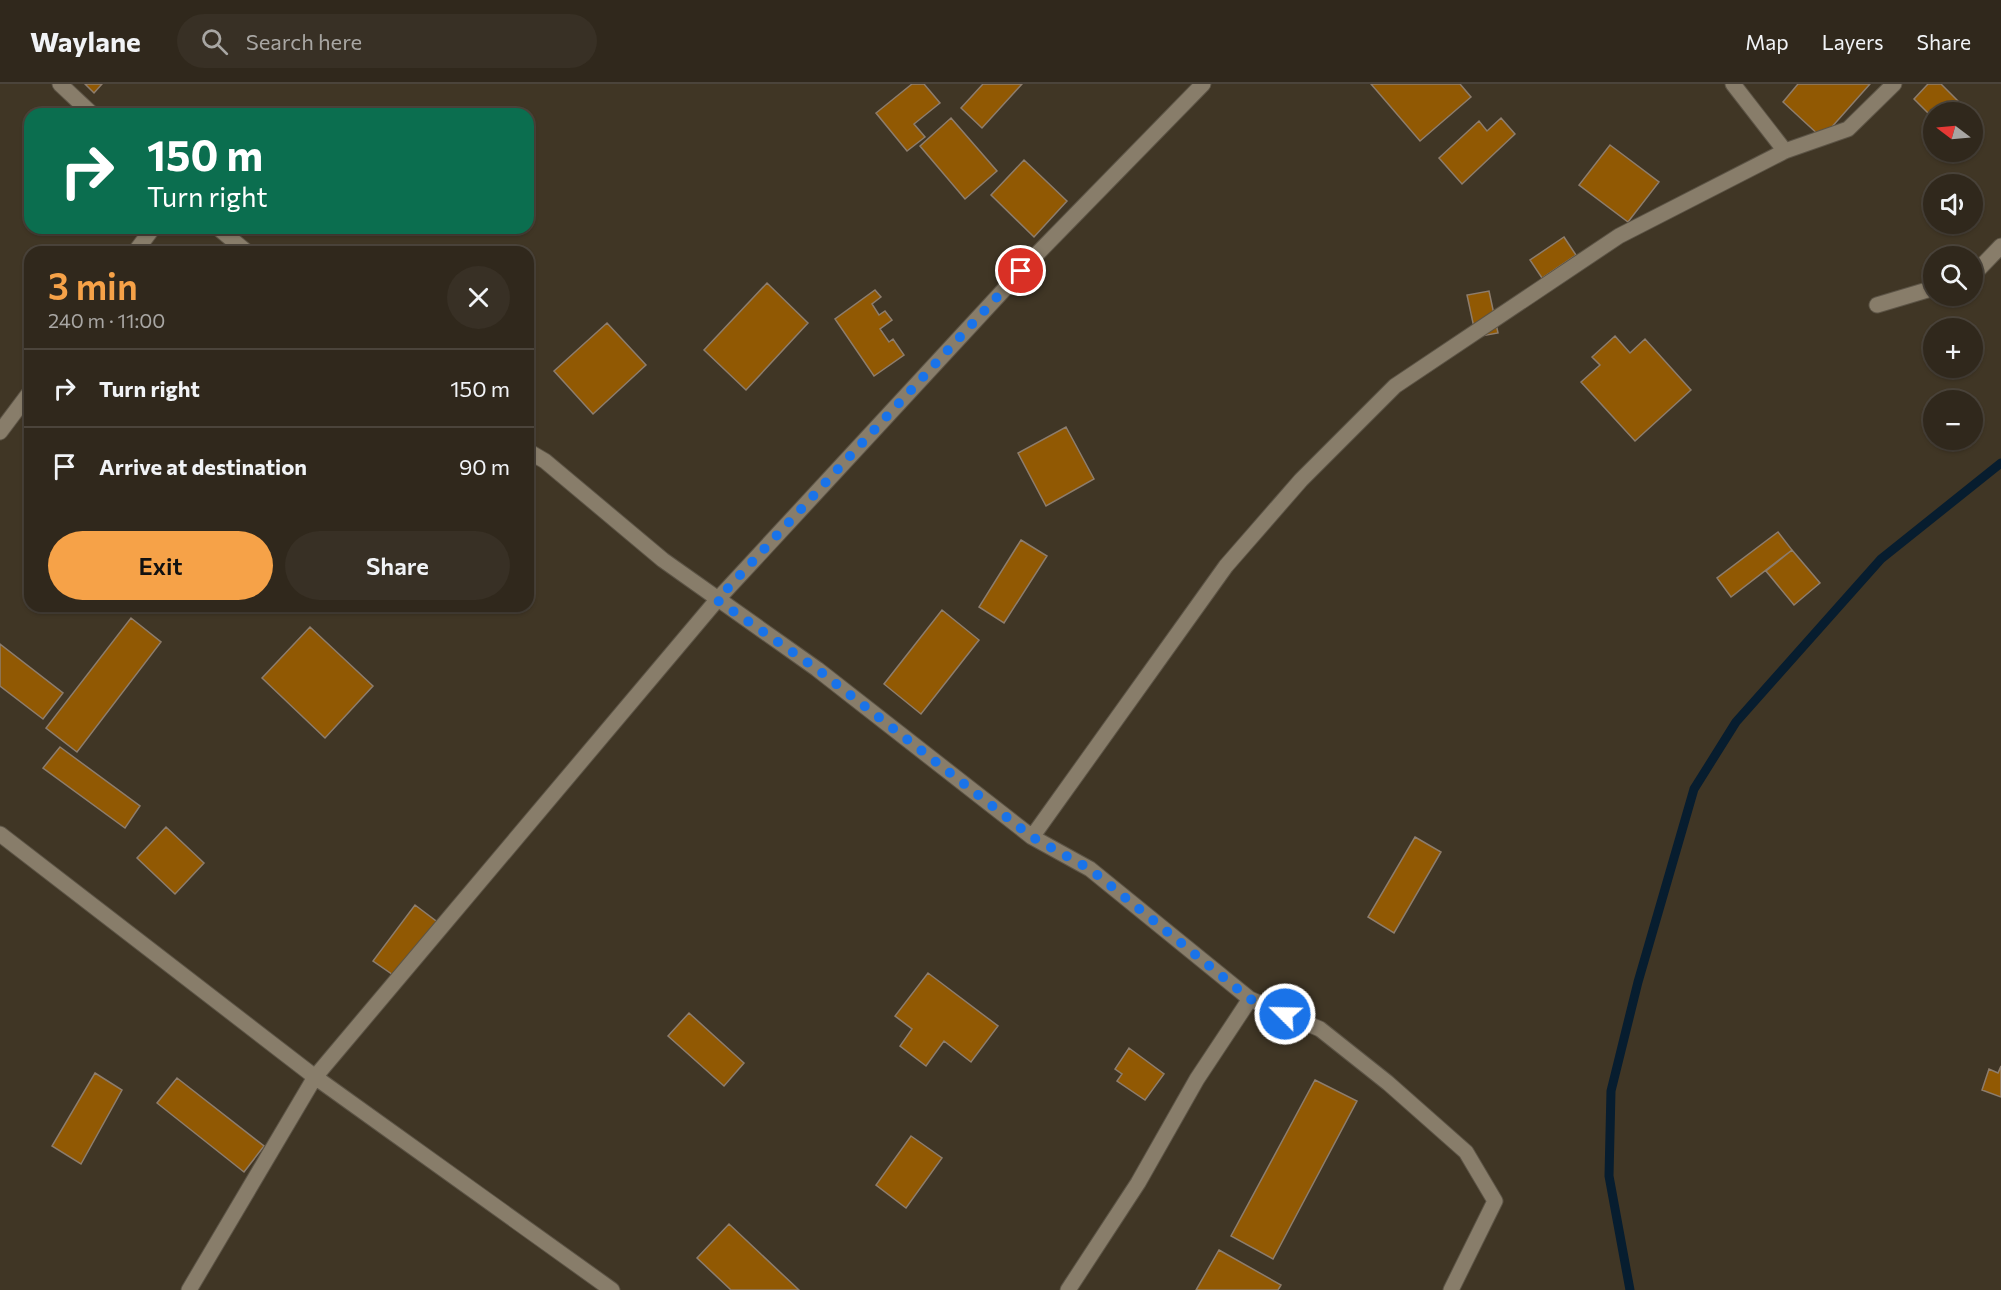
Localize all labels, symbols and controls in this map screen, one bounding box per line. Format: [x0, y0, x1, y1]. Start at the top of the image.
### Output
search box [177, 14, 597, 68]
text: Waylane [30, 24, 141, 58]
icon: search [198, 25, 231, 58]
text: Search here [246, 28, 362, 55]
text: Map [1745, 29, 1789, 54]
text: Layers [1822, 29, 1884, 54]
text: Share [1917, 29, 1971, 54]
north arrow [1923, 102, 1983, 162]
map controls [1923, 102, 1983, 450]
text: 150 m [147, 128, 263, 180]
icon: right [48, 132, 126, 210]
button: sound [1923, 174, 1983, 234]
text: Turn right [147, 180, 267, 213]
pin [995, 245, 1046, 296]
button: search [1923, 246, 1983, 306]
icon: arrive [1004, 254, 1037, 287]
text: 3 min [48, 263, 138, 307]
button: close [447, 266, 510, 329]
text: 240 m · 11:00 [48, 308, 165, 332]
button: + [1923, 318, 1983, 378]
icon: right [48, 372, 81, 405]
text: Turn right [99, 375, 200, 402]
text: 150 m [450, 375, 510, 402]
button: − [1923, 390, 1983, 450]
icon: arrive [48, 450, 81, 483]
text: Arrive at destination [99, 453, 307, 480]
text: 90 m [459, 453, 510, 480]
button: Exit [48, 531, 273, 600]
button: Share [285, 531, 510, 600]
position arrow [1253, 982, 1317, 1046]

